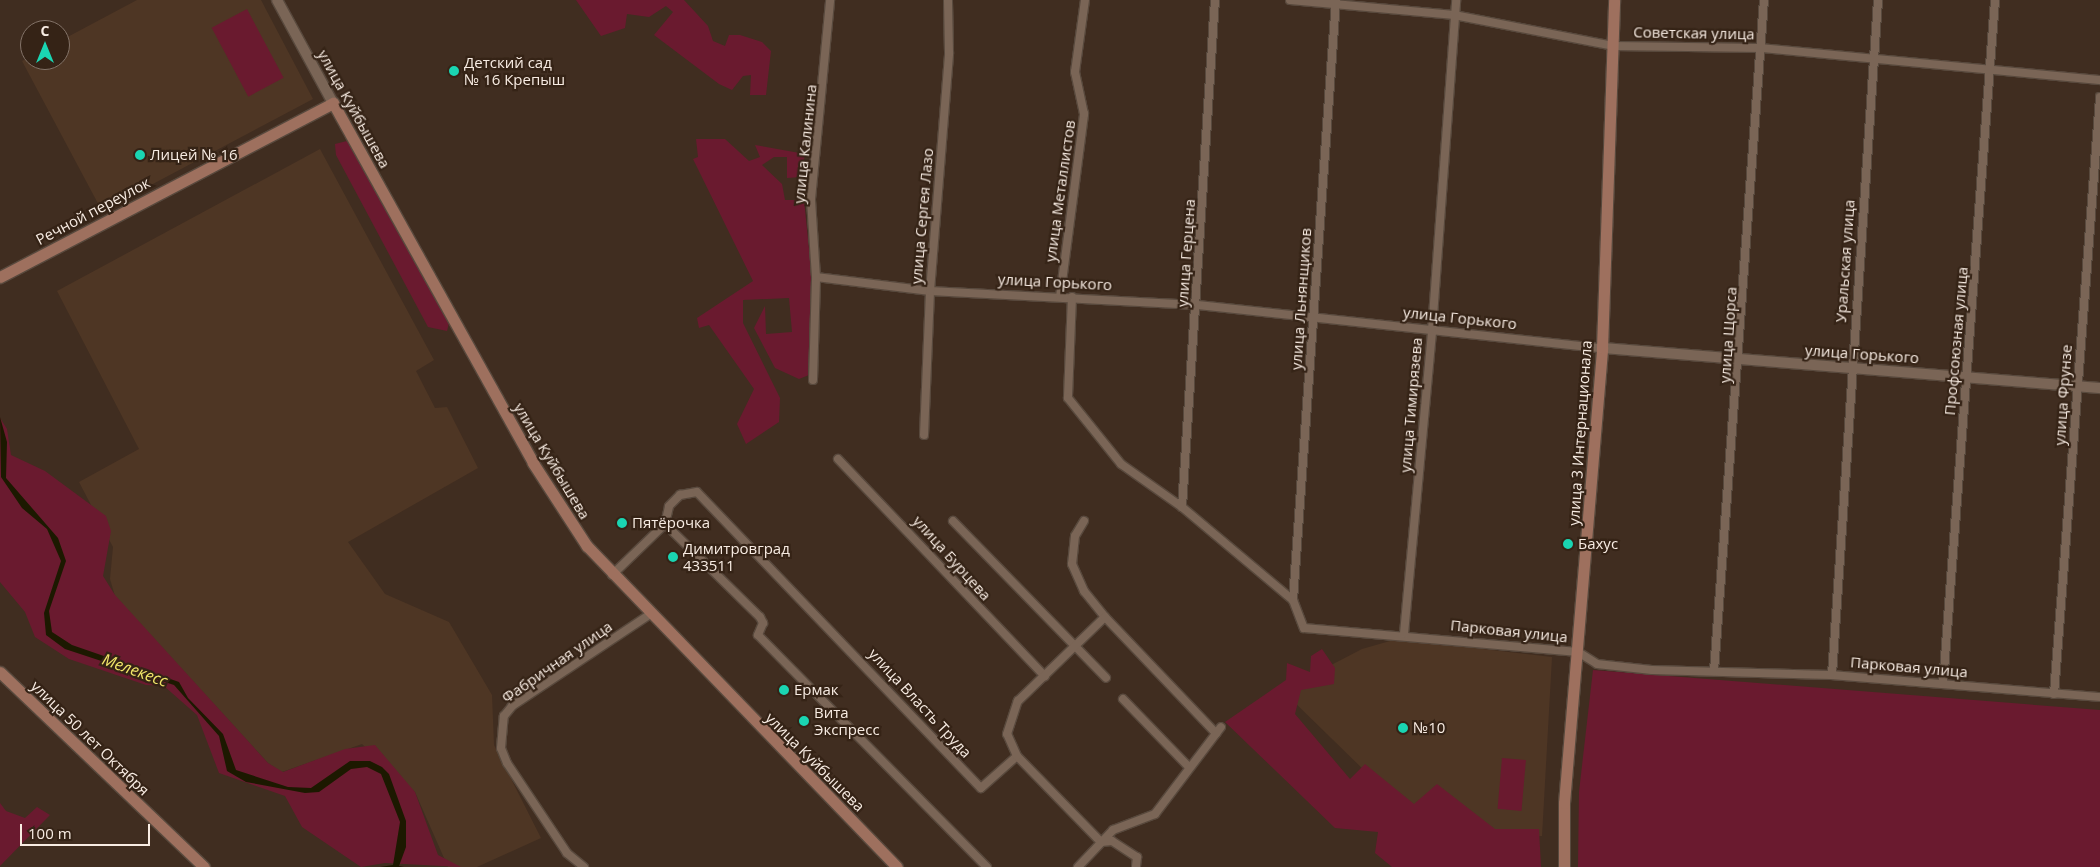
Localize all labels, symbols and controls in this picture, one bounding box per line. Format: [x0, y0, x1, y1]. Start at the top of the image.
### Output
north arrow [20, 20, 70, 70]
text: С [41, 21, 49, 40]
street label: Советская улица [1633, 23, 1755, 43]
street label: улица Куйбышева [314, 47, 394, 171]
place label: Детский сад № 16 Крепыш [464, 53, 565, 88]
marker: Детский сад № 16 Крепыш [448, 65, 460, 77]
street label: улица Калинина [790, 84, 820, 204]
street label: улица Металлистов [1041, 119, 1079, 263]
place label: Лицей № 16 [150, 146, 238, 164]
street label: улица Сергея Лазо [907, 147, 937, 285]
marker: Лицей № 16 [134, 149, 146, 161]
street label: Речной переулок [33, 173, 153, 249]
street label: улица Герцена [1173, 198, 1199, 308]
street label: Уральская улица [1832, 199, 1858, 323]
street label: улица Льнянщиков [1287, 227, 1315, 371]
street label: Профсоюзная улица [1941, 266, 1971, 416]
street label: улица Горького [997, 270, 1113, 294]
street label: улица Щорса [1716, 286, 1740, 384]
street label: улица Горького [1402, 303, 1518, 333]
street label: улица Тимирязева [1396, 337, 1426, 473]
street label: улица 3 Интернационала [1565, 340, 1595, 526]
street label: улица Горького [1804, 341, 1920, 367]
street label: улица Фрунзе [2050, 344, 2076, 446]
street label: улица Куйбышева [510, 400, 594, 522]
street label: улица Бурцева [909, 512, 995, 604]
place label: Пятёрочка [632, 514, 710, 532]
marker: Пятёрочка [616, 517, 628, 529]
place label: Бахус [1578, 535, 1618, 553]
marker: Бахус [1562, 538, 1574, 550]
place label: Димитровград 433511 [683, 539, 790, 574]
marker: Димитровград 433511 [667, 551, 679, 563]
street label: Парковая улица [1450, 616, 1568, 646]
street label: Фабричная улица [498, 617, 616, 707]
street label: улица Власть Труда [865, 645, 975, 761]
water label: Мелекесс [100, 649, 170, 691]
street label: Парковая улица [1850, 653, 1968, 681]
street label: улица 50 лет Октября [27, 677, 153, 799]
place label: Ермак [794, 681, 839, 699]
marker: Ермак [778, 684, 790, 696]
place label: Вита Экспресс [814, 703, 880, 738]
street label: улица Куйбышева [762, 709, 868, 815]
marker: Вита Экспресс [798, 715, 810, 727]
place label: №10 [1413, 719, 1445, 737]
marker: №10 [1397, 722, 1409, 734]
scale bar [22, 814, 152, 846]
text: 100 m [28, 823, 72, 843]

